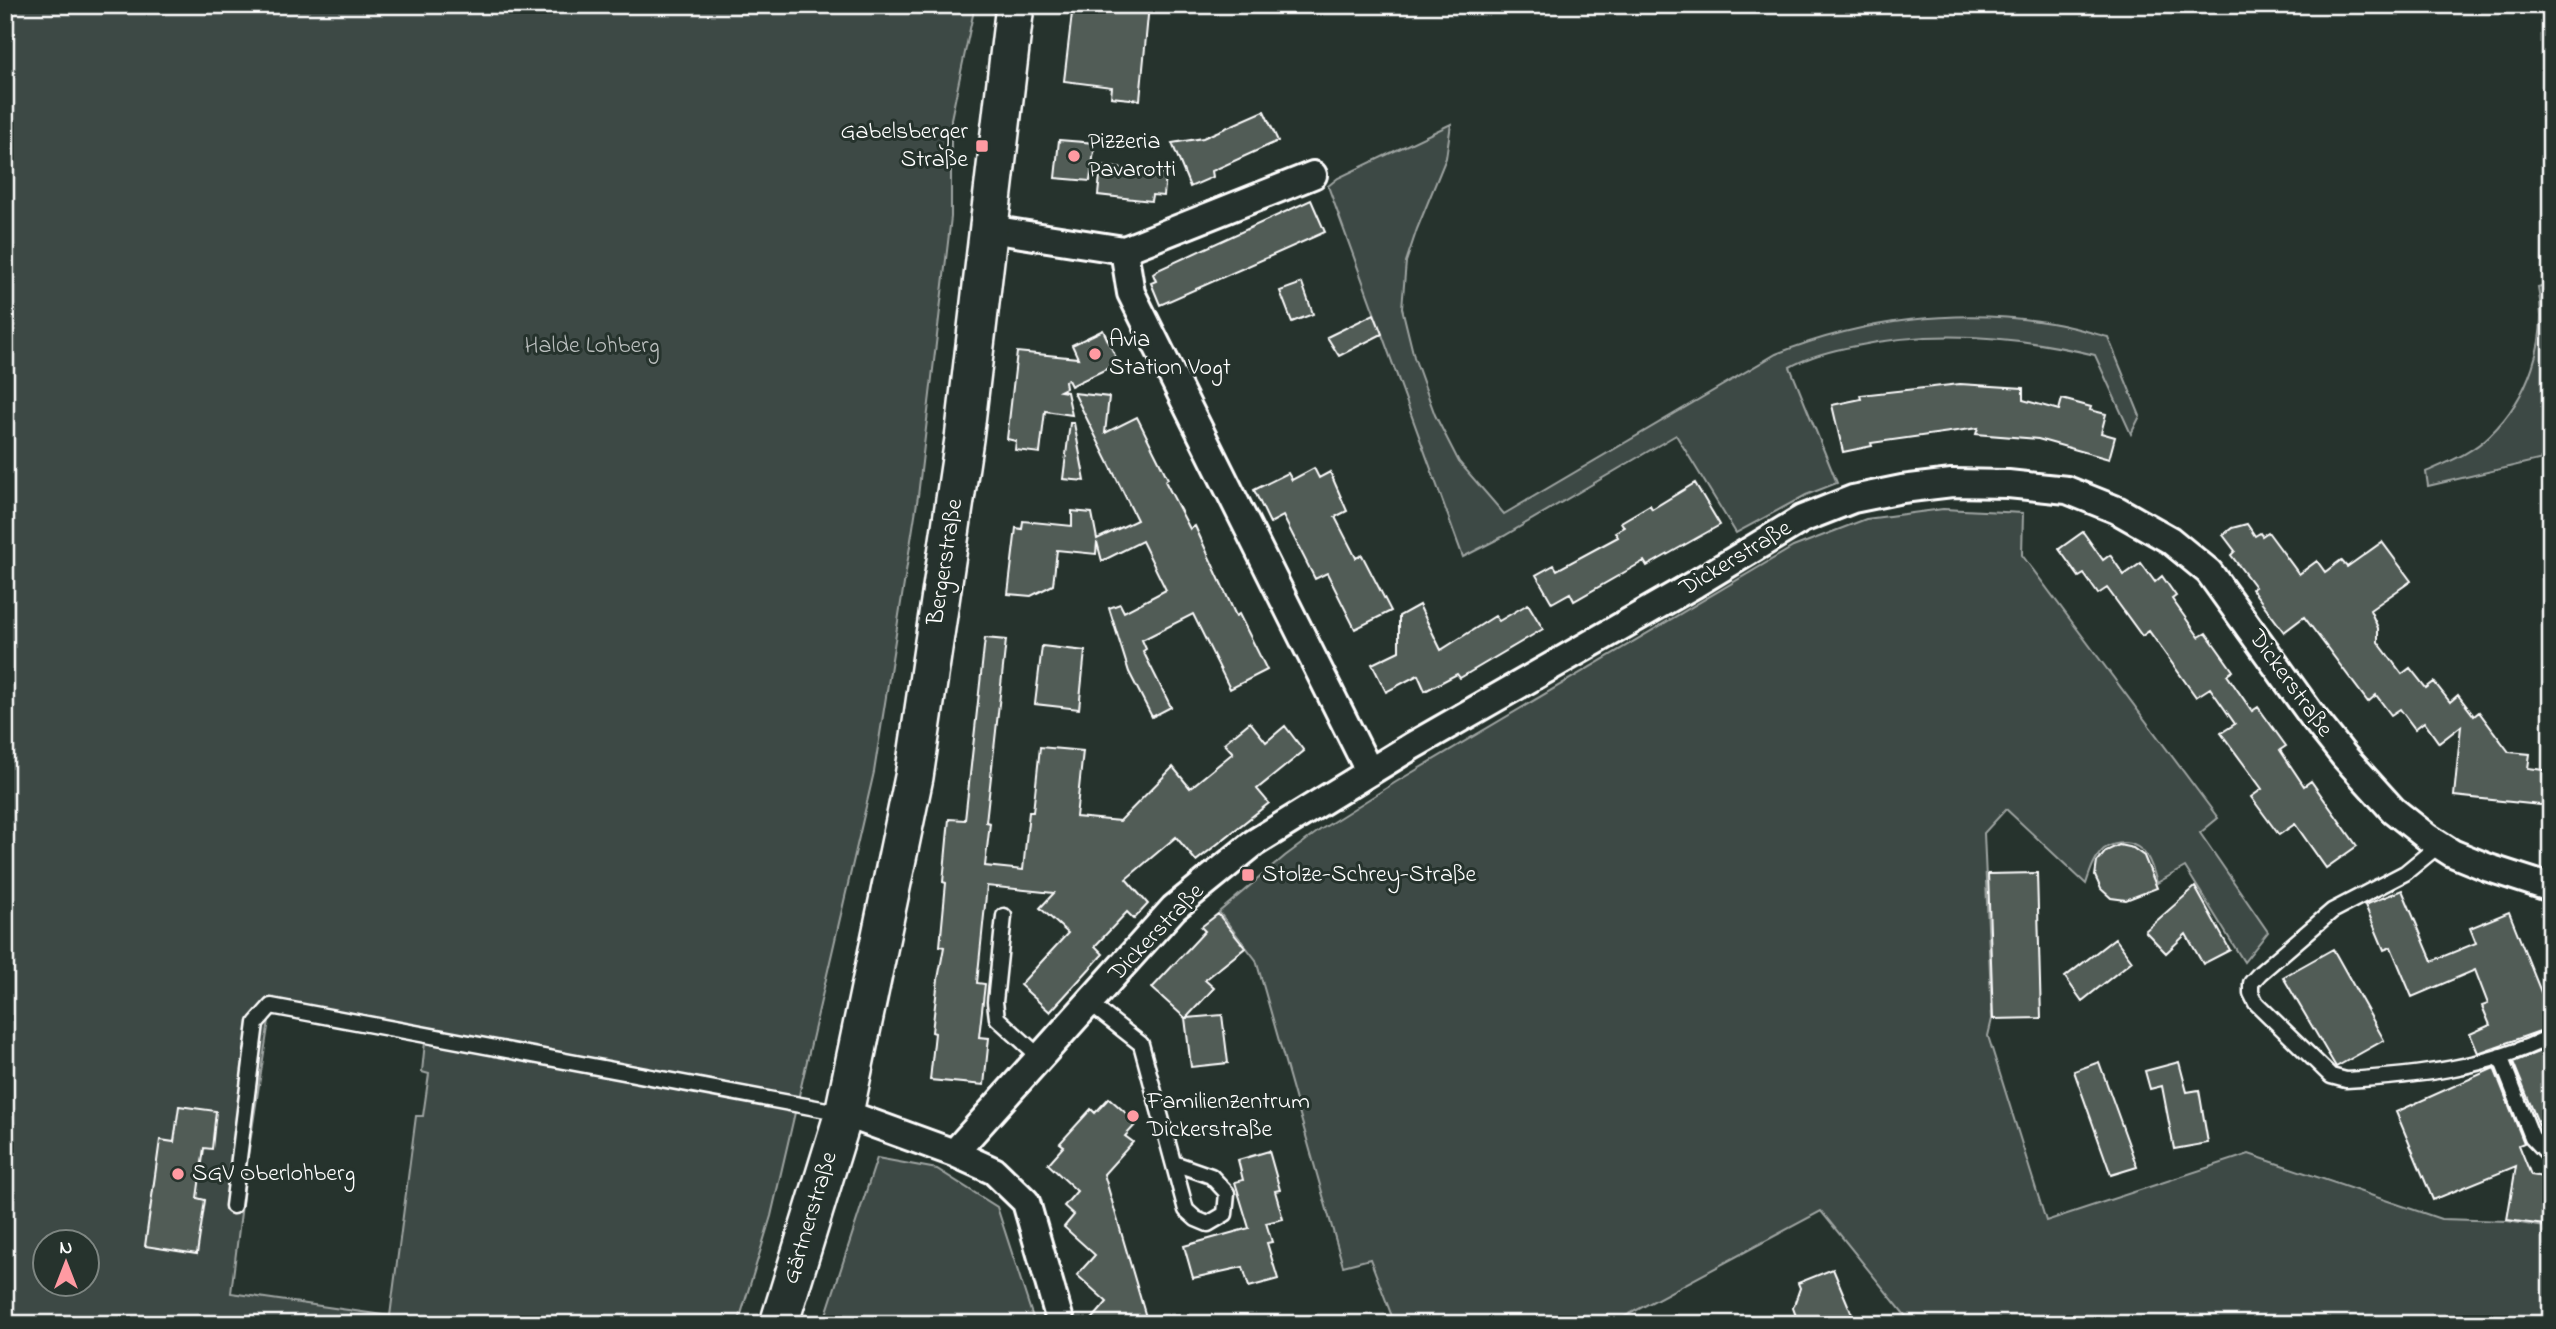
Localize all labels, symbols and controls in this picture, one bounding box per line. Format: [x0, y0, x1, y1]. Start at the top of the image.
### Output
place label: Gabelsberger Straße [840, 115, 969, 178]
place label: Pizzeria Pavarotti [1088, 125, 1176, 188]
marker: Gabelsberger Straße [974, 138, 990, 154]
marker: Pizzeria Pavarotti [1066, 148, 1082, 164]
place label: Avia Station Vogt [1109, 323, 1231, 386]
park label: Halde Lohberg [525, 329, 659, 364]
marker: Avia Station Vogt [1087, 346, 1103, 362]
street label: Bergerstraße [919, 496, 973, 629]
street label: Dickerstraße [1672, 512, 1799, 607]
street label: Dickerstraße [2238, 622, 2341, 745]
place label: Stolze-Schrey-Straße [1262, 858, 1476, 894]
marker: Stolze-Schrey-Straße [1240, 867, 1256, 883]
street label: Dickerstraße [1100, 876, 1213, 991]
place label: Familienzentrum Dickerstraße [1146, 1085, 1310, 1148]
marker: Familienzentrum Dickerstraße [1125, 1108, 1141, 1124]
street label: Gärtnerstraße [774, 1147, 848, 1288]
place label: SGV Oberlohberg [192, 1157, 355, 1192]
marker: SGV Oberlohberg [170, 1166, 186, 1182]
north arrow [32, 1228, 102, 1298]
text: N [60, 1235, 73, 1262]

